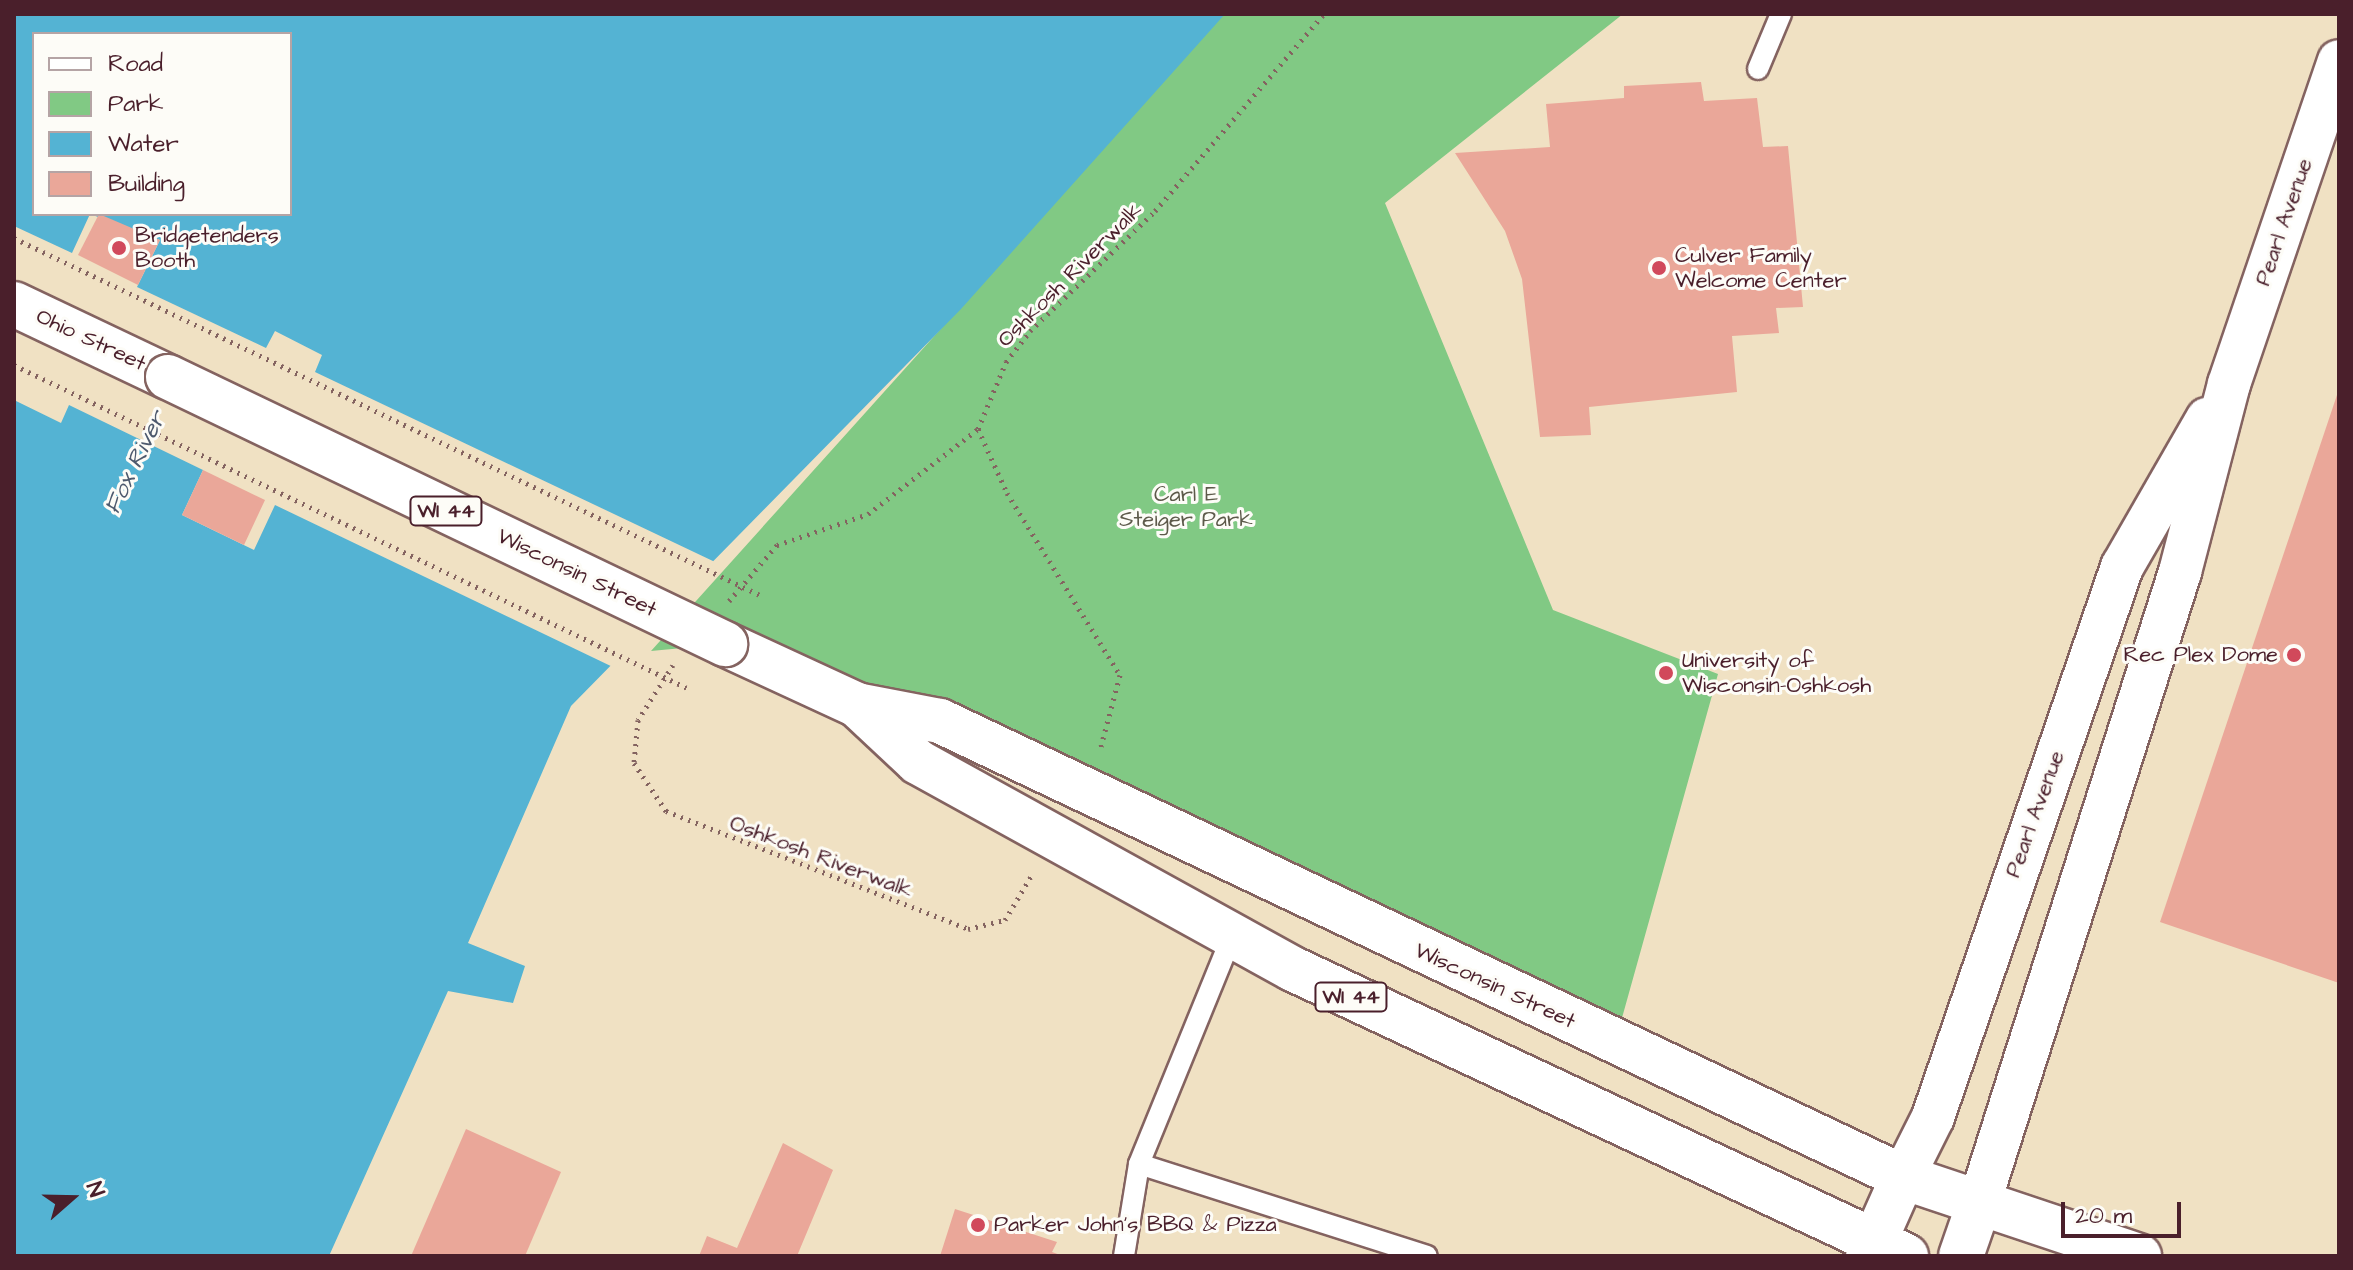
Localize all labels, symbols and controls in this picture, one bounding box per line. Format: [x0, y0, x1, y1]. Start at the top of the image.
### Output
legend [32, 32, 292, 216]
text: Road [108, 47, 163, 81]
text: Park [108, 87, 164, 121]
text: Water [108, 127, 179, 161]
street label: Pearl Avenue [2250, 155, 2318, 289]
text: Building [108, 167, 185, 201]
street label: Oshkosh Riverwalk [992, 197, 1148, 353]
place label: Bridgetenders Booth [135, 222, 279, 274]
marker: Bridgetenders Booth [110, 239, 128, 257]
place label: Culver Family Welcome Center [1675, 242, 1847, 294]
marker: Culver Family Welcome Center [1650, 259, 1668, 277]
street label: Ohio Street [32, 303, 150, 377]
water label: Fox River [99, 407, 173, 519]
park label: Carl E Steiger Park [1119, 481, 1253, 532]
road number: WI 44 [408, 495, 484, 527]
street label: Wisconsin Street [493, 523, 661, 623]
place label: Rec Plex Dome [2123, 642, 2278, 668]
marker: Rec Plex Dome [2285, 646, 2303, 664]
place label: University of Wisconsin-Oshkosh [1682, 647, 1871, 698]
marker: University of Wisconsin-Oshkosh [1657, 664, 1675, 682]
street label: Pearl Avenue [2000, 747, 2070, 881]
street label: Oshkosh Riverwalk [726, 810, 916, 904]
street label: Wisconsin Street [1410, 937, 1580, 1035]
road number: WI 44 [1313, 981, 1389, 1013]
north arrow [32, 1158, 112, 1238]
text: N [78, 1178, 112, 1201]
scale bar [2065, 1186, 2185, 1236]
text: 20 m [2075, 1199, 2132, 1233]
place label: Parker John's BBQ & Pizza [994, 1212, 1277, 1238]
marker: Parker John's BBQ & Pizza [969, 1216, 987, 1234]

